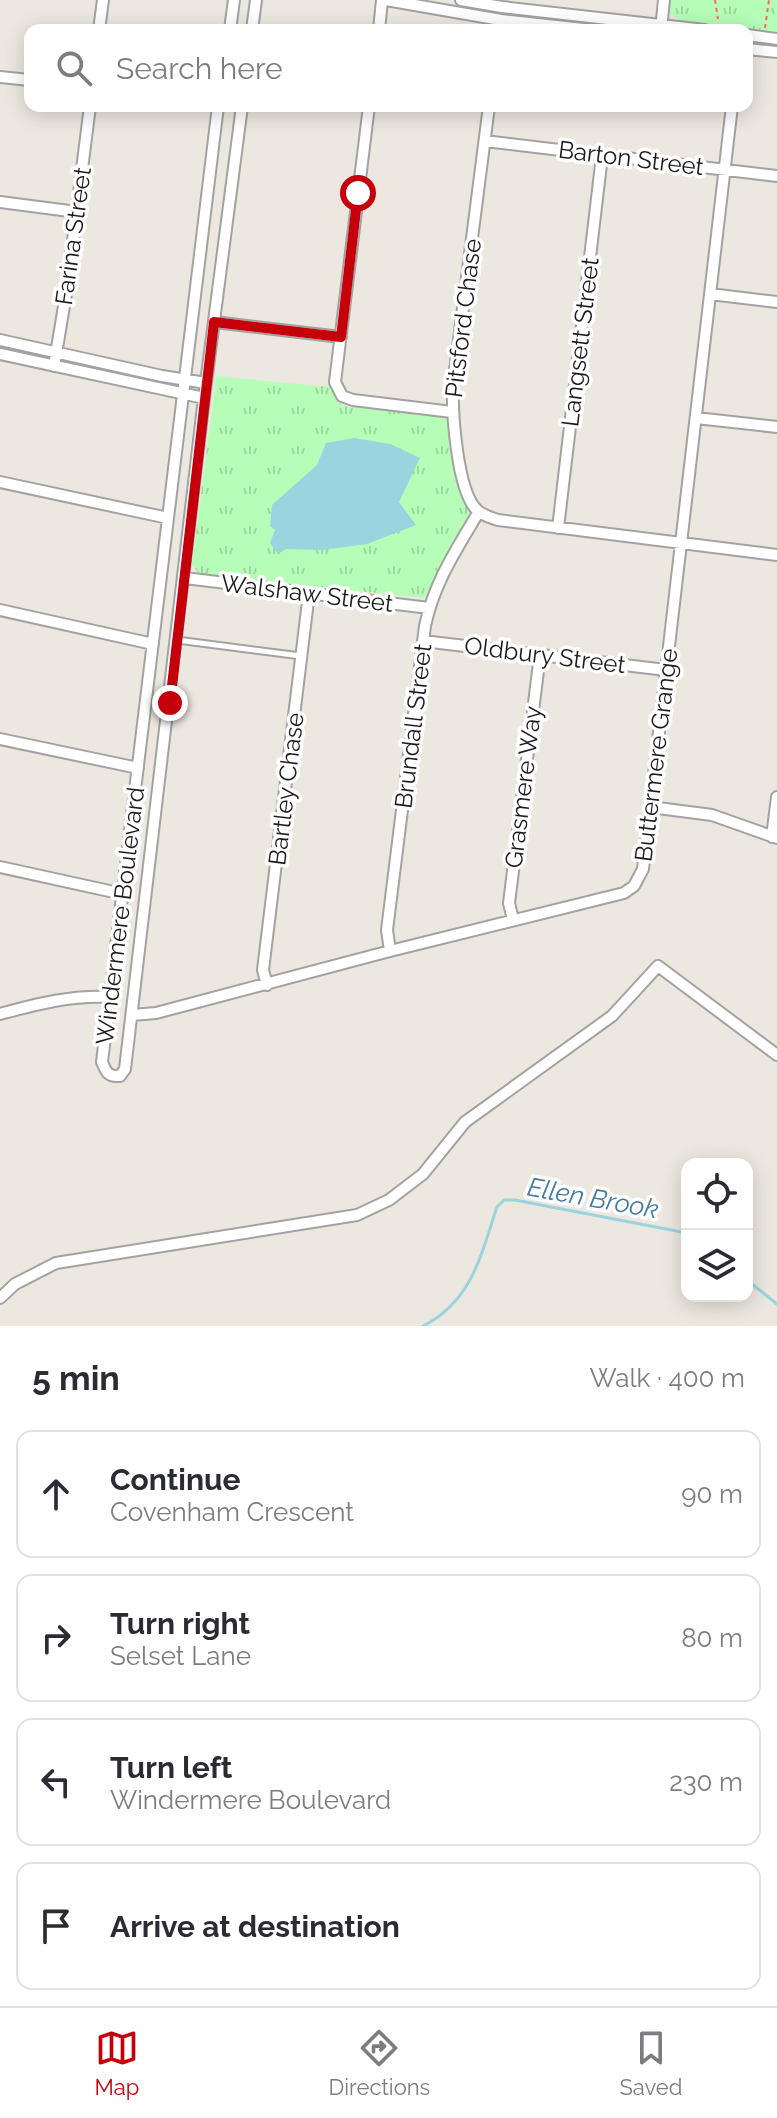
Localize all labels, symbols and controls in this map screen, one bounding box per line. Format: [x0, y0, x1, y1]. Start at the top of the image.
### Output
search box [24, 24, 753, 112]
icon: search [52, 46, 96, 90]
text: Search here [116, 51, 283, 86]
street label: Barton Street [557, 135, 705, 181]
street label: Farina Street [49, 165, 97, 307]
route start [340, 175, 376, 211]
street label: Pitsford Chase [439, 237, 487, 399]
street label: Langsett Street [555, 256, 605, 428]
street label: Walshaw Street [219, 568, 395, 618]
street label: Oldbury Street [463, 631, 627, 679]
street label: Brundall Street [389, 642, 437, 810]
street label: Buttermere Grange [629, 647, 683, 863]
route end [152, 685, 188, 721]
street label: Grasmere Way [499, 704, 547, 870]
street label: Bartley Chase [262, 711, 310, 867]
street label: Windermere Boulevard [90, 785, 150, 1047]
map controls [681, 1158, 753, 1302]
button: locate [681, 1158, 753, 1230]
water label: Ellen Brook [525, 1172, 661, 1224]
button: layers [681, 1230, 753, 1302]
text: 5 min [32, 1358, 120, 1398]
text: Walk · 400 m [589, 1363, 745, 1393]
text: Continue [110, 1462, 241, 1497]
icon: ahead [34, 1472, 78, 1516]
text: 90 m [681, 1479, 743, 1509]
text: Covenham Crescent [110, 1497, 354, 1527]
text: Turn right [110, 1606, 250, 1641]
icon: right [34, 1616, 78, 1660]
text: 80 m [681, 1623, 743, 1653]
text: Selset Lane [110, 1641, 251, 1671]
text: Turn left [110, 1750, 232, 1785]
icon: left [34, 1760, 78, 1804]
text: 230 m [669, 1767, 743, 1797]
text: Windermere Boulevard [110, 1785, 391, 1815]
icon: arrive [34, 1904, 78, 1948]
text: Arrive at destination [110, 1909, 400, 1944]
tab: Map [95, 2026, 139, 2100]
tab: Directions [329, 2026, 430, 2100]
tab: Saved [619, 2026, 682, 2100]

